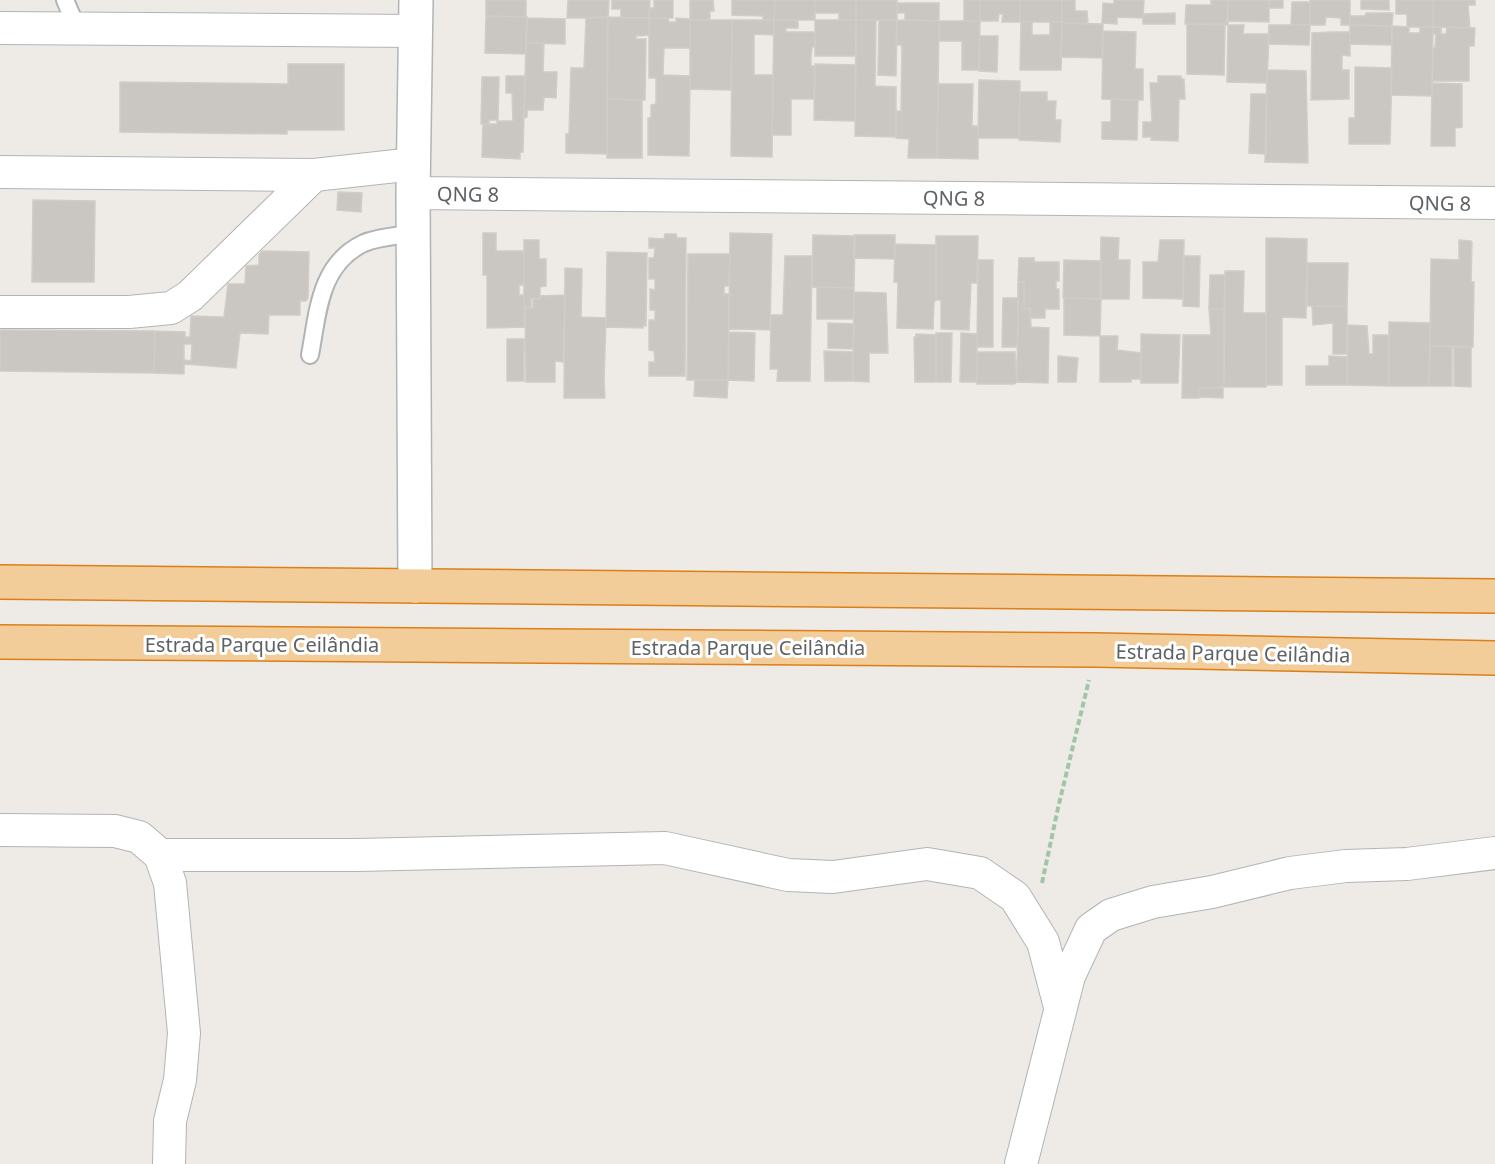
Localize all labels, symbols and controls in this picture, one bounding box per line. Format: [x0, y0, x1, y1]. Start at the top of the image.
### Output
street label: QNG 8 [437, 180, 499, 208]
street label: QNG 8 [923, 184, 985, 212]
street label: QNG 8 [1409, 189, 1471, 217]
street label: Estrada Parque Ceilândia [145, 631, 379, 658]
street label: Estrada Parque Ceilândia [631, 634, 865, 661]
street label: Estrada Parque Ceilândia [1116, 637, 1350, 669]

